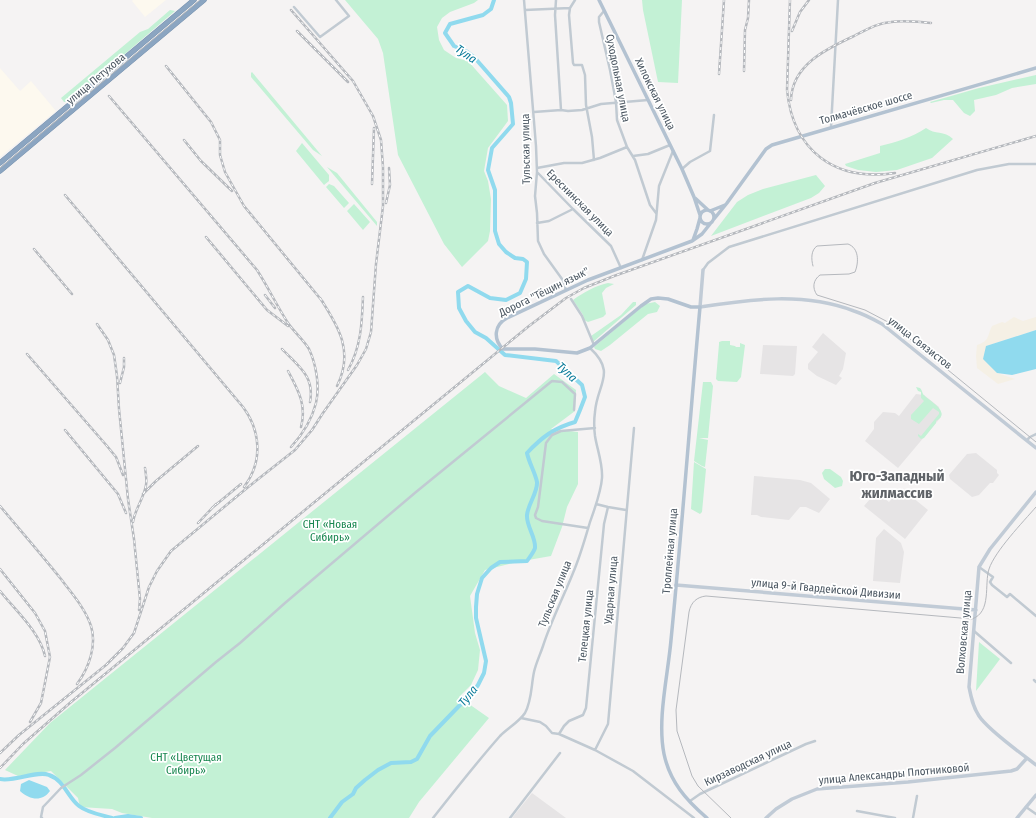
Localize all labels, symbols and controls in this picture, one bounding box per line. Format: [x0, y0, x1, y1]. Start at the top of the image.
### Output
street label: Суходольная улица [603, 33, 633, 123]
water label: Тула [453, 42, 479, 66]
street label: улица Петухова [64, 51, 128, 107]
street label: Хилокская улица [632, 56, 678, 132]
street label: Толмачёвское шоссе [818, 89, 914, 127]
street label: Тульская улица [519, 113, 533, 185]
street label: Ереснинская улица [544, 167, 616, 239]
street label: Дорога "Тёщин язык" [496, 264, 591, 320]
street label: улица Связистов [885, 314, 955, 372]
water label: Тула [554, 359, 580, 385]
district label: Юго-Западный жилмассив [850, 467, 944, 502]
street label: Троллейная улица [660, 508, 680, 594]
park label: СНТ «Новая Сибирь» [303, 518, 357, 544]
street label: Ударная улица [601, 555, 620, 626]
street label: Тульская улица [536, 559, 574, 629]
street label: улица 9-й Гвардейской Дивизии [751, 576, 901, 602]
street label: Телецкая улица [576, 589, 596, 663]
street label: Волховская улица [954, 590, 974, 674]
water label: Тула [455, 683, 481, 709]
street label: Кирзаводская улица [702, 737, 794, 789]
park label: СНТ «Цветущая Сибирь» [150, 751, 222, 777]
street label: улица Александры Плотниковой [818, 761, 970, 787]

